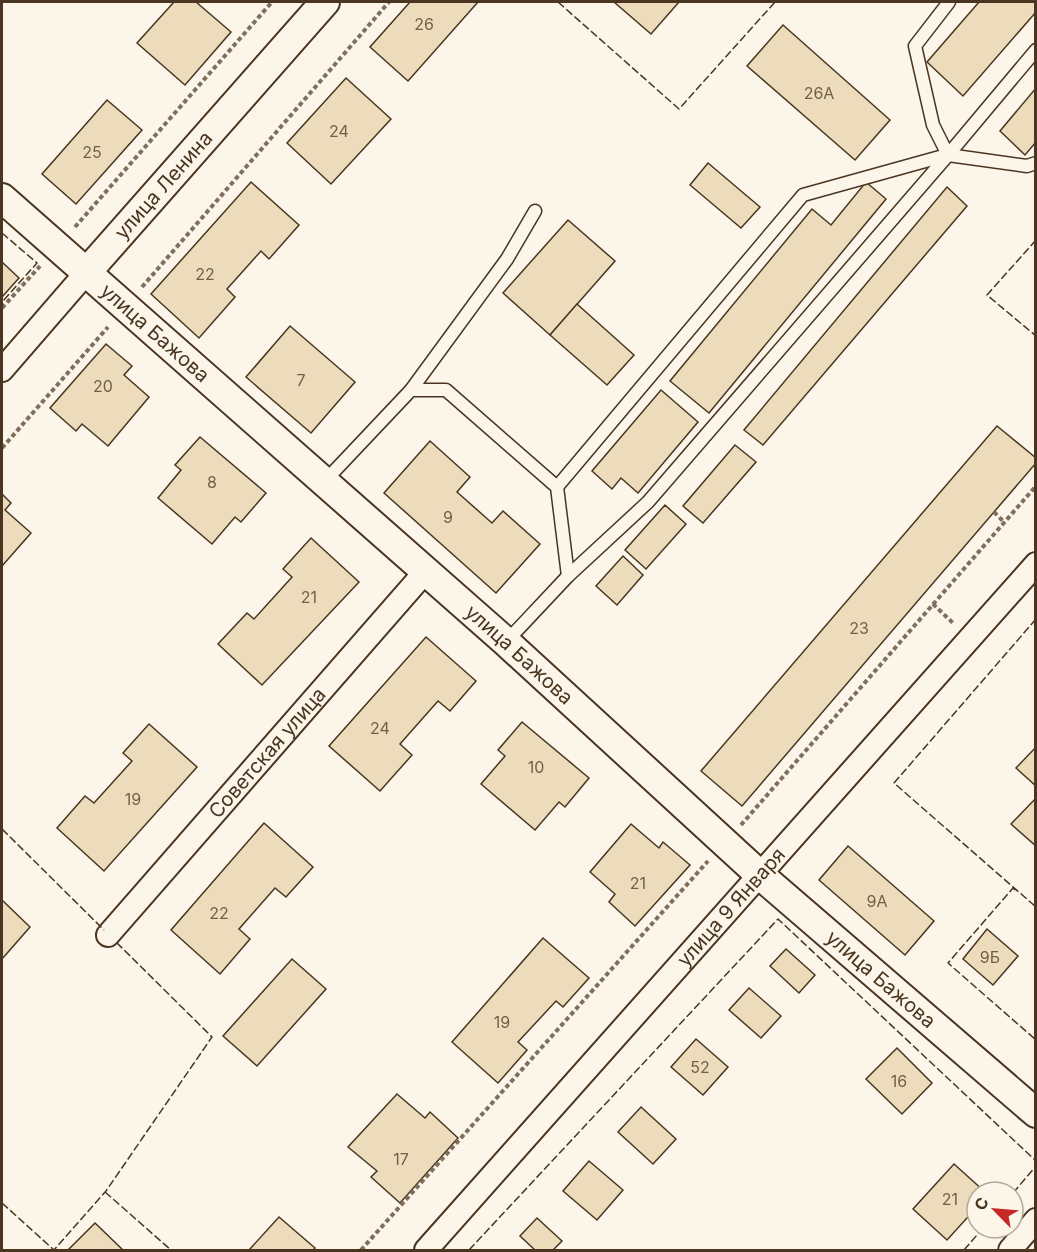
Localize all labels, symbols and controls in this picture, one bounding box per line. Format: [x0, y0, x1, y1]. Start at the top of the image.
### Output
house number: 26 [414, 14, 434, 34]
house number: 26А [804, 83, 834, 103]
house number: 24 [329, 121, 349, 141]
street label: улица Ленина [109, 126, 217, 244]
house number: 25 [82, 142, 102, 162]
house number: 22 [195, 264, 215, 284]
street label: улица Бажова [96, 279, 214, 387]
house number: 7 [296, 370, 306, 390]
house number: 20 [93, 376, 113, 396]
house number: 8 [207, 472, 217, 492]
house number: 9 [443, 507, 453, 527]
house number: 21 [301, 587, 317, 607]
street label: улица Бажова [460, 600, 578, 710]
house number: 23 [849, 618, 869, 638]
street label: Советская улица [204, 682, 331, 823]
house number: 24 [370, 718, 390, 738]
house number: 10 [528, 757, 544, 777]
house number: 19 [125, 789, 141, 809]
street label: улица 9 Января [672, 843, 790, 971]
house number: 21 [630, 873, 646, 893]
house number: 9А [867, 891, 887, 911]
house number: 22 [209, 903, 229, 923]
street label: улица Бажова [821, 925, 941, 1033]
house number: 9Б [980, 947, 1000, 967]
house number: 19 [494, 1012, 510, 1032]
house number: 52 [690, 1057, 710, 1077]
house number: 16 [891, 1071, 907, 1091]
house number: 17 [393, 1149, 409, 1169]
north arrow [965, 1180, 1025, 1240]
house number: 21 [942, 1189, 958, 1209]
text: С [970, 1194, 993, 1213]

